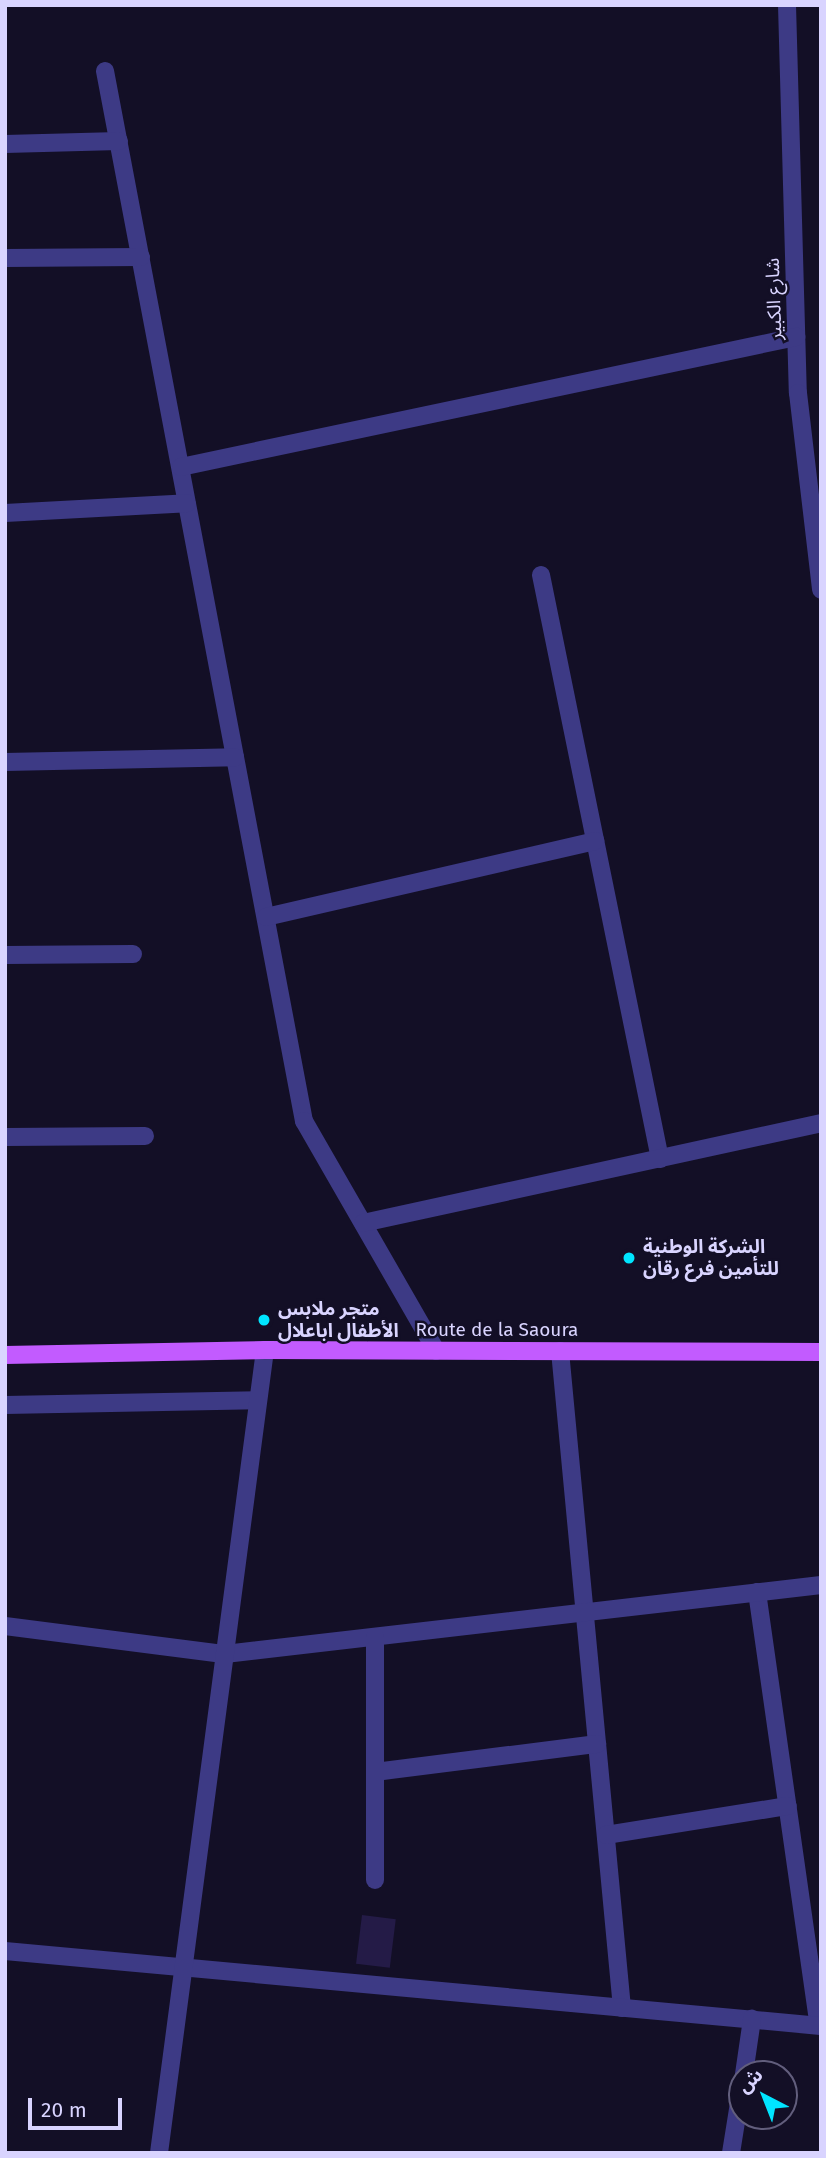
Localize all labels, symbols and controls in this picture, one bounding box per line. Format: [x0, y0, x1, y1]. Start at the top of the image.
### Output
street label: شارع الكبير [761, 257, 787, 341]
place label: الشركة الوطنية للتأمين فرع رقان [643, 1236, 779, 1280]
marker: الشركة الوطنية للتأمين فرع رقان [621, 1250, 637, 1266]
place label: متجر ملابس الأطفال اباعلال [278, 1298, 399, 1342]
marker: متجر ملابس الأطفال اباعلال [256, 1312, 272, 1328]
street label: Route de la Saoura [416, 1319, 578, 1341]
north arrow [728, 2060, 798, 2130]
text: ش [733, 2063, 767, 2098]
scale bar [32, 2084, 126, 2128]
text: 20 m [41, 2097, 87, 2123]

